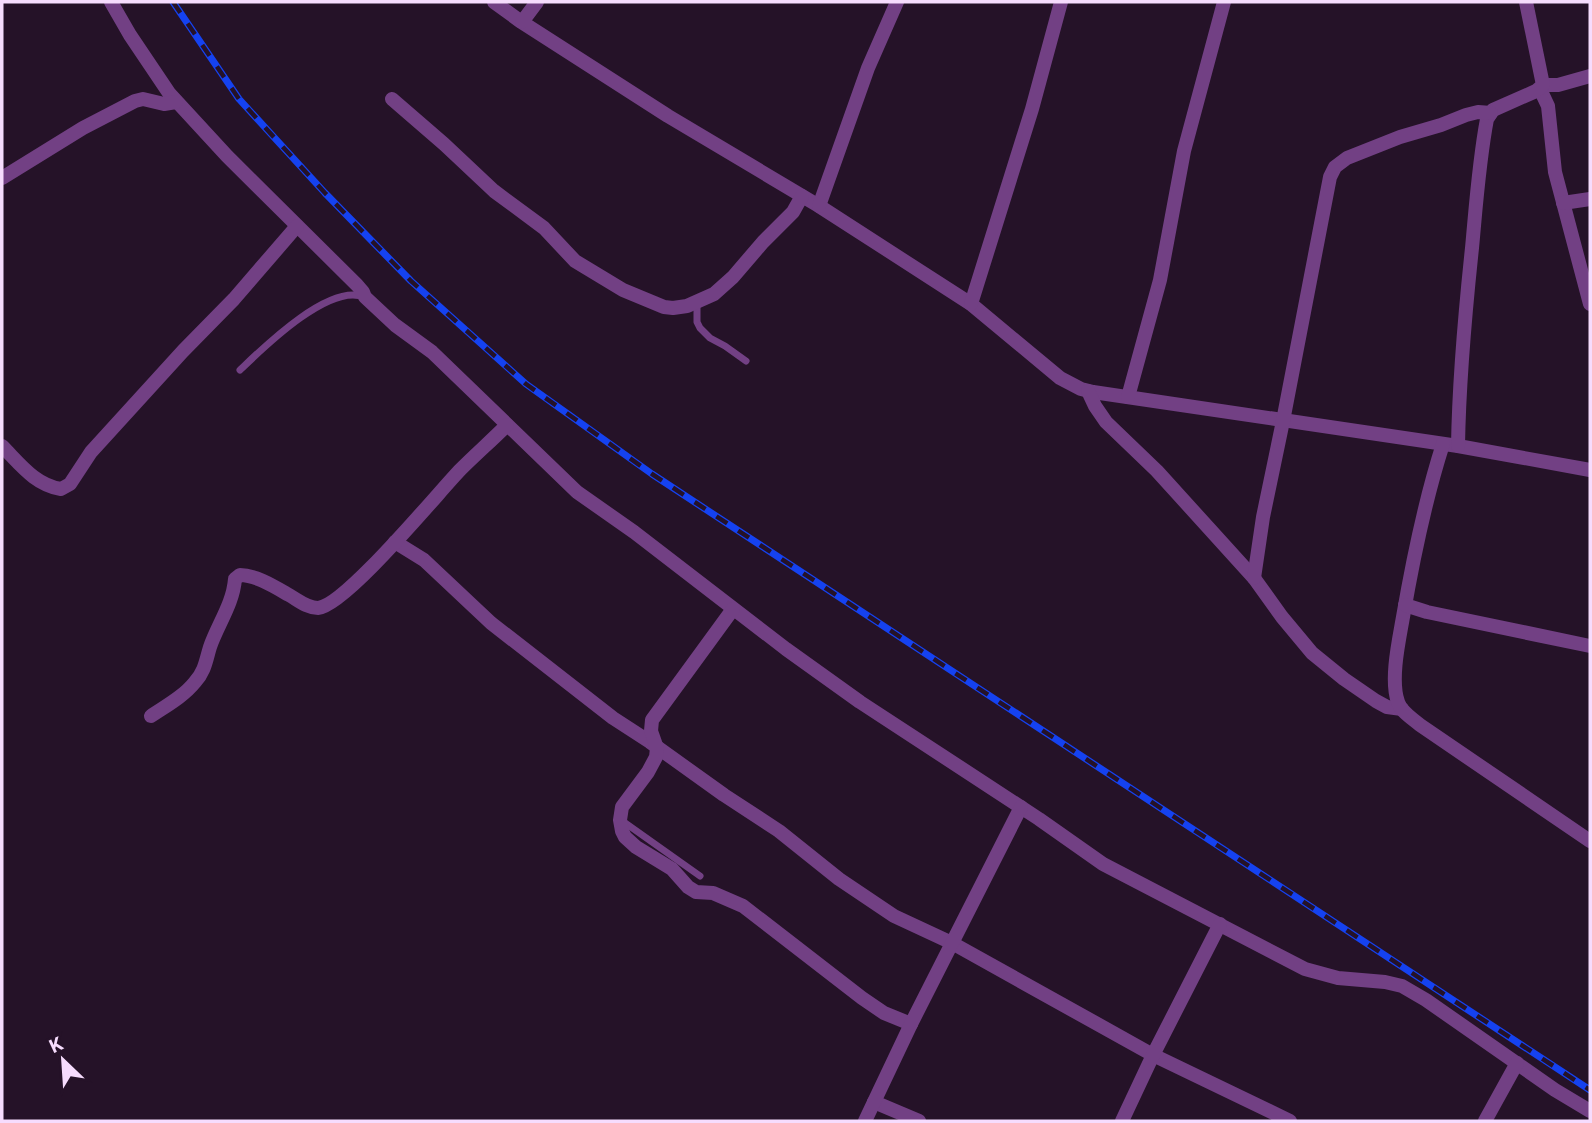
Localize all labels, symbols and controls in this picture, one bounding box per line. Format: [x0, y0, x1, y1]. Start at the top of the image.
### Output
north arrow [28, 1025, 98, 1095]
text: K [46, 1032, 67, 1058]

